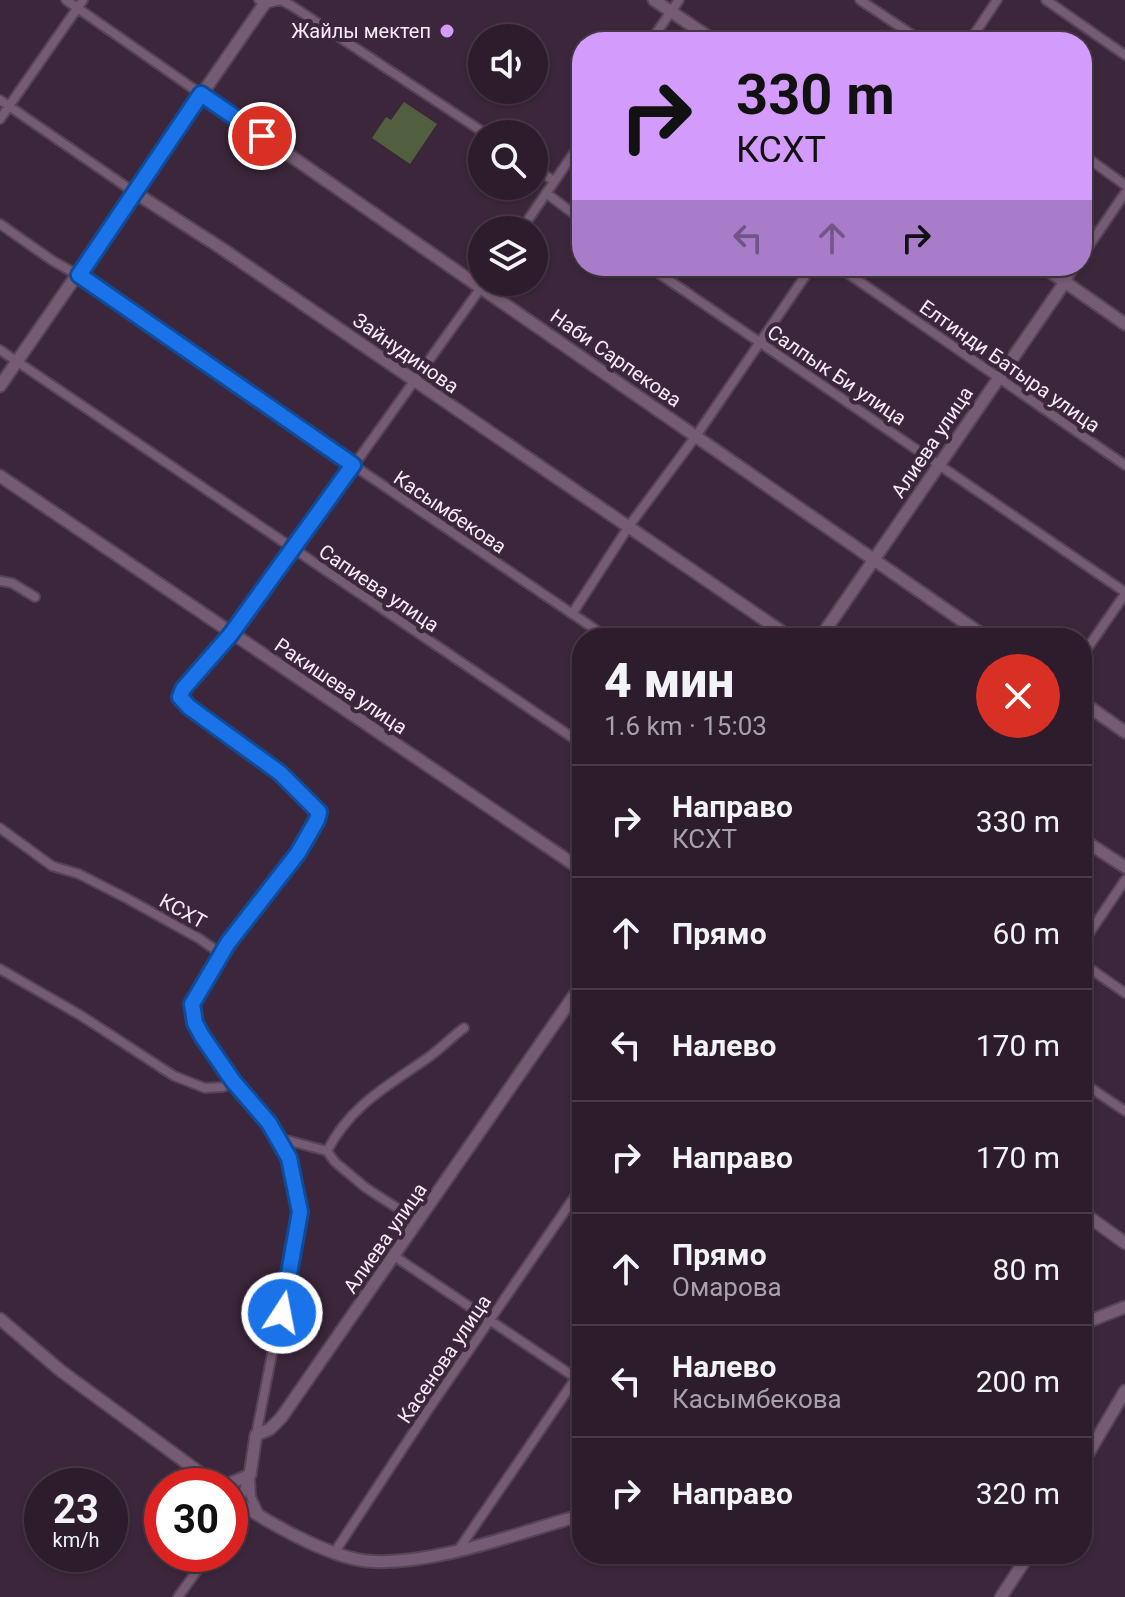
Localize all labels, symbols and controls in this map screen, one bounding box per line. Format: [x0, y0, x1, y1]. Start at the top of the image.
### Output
place label: Жайлы мектеп [291, 19, 431, 43]
marker: Жайлы мектеп [438, 22, 456, 40]
map controls [468, 24, 548, 296]
button: sound [468, 24, 548, 104]
text: 330 m [736, 62, 895, 128]
icon: right [604, 64, 708, 168]
pin [228, 102, 296, 170]
icon: arrive [240, 114, 284, 158]
button: search [468, 120, 548, 200]
text: КСХТ [736, 129, 826, 171]
button: layers [468, 216, 548, 296]
icon: left [726, 216, 770, 260]
icon: ahead [810, 216, 854, 260]
icon: right [894, 216, 938, 260]
street label: Елтинди Батыра улица [915, 295, 1105, 437]
street label: Наби Сарпекова [546, 304, 686, 412]
street label: Зайнудинова [348, 308, 464, 398]
street label: Салпык Би улица [763, 320, 911, 430]
street label: Алиева улица [886, 382, 978, 502]
street label: Касымбекова [389, 466, 511, 558]
street label: Сапиева улица [314, 539, 444, 637]
street label: Ракишева улица [270, 633, 412, 739]
text: 4 мин [604, 652, 734, 709]
button: close [976, 654, 1060, 738]
text: 1.6 km · 15:03 [604, 711, 767, 741]
text: Направо [672, 789, 793, 824]
icon: right [604, 799, 648, 843]
text: 330 m [976, 804, 1060, 839]
text: КСХТ [672, 824, 737, 854]
street label: КСХТ [155, 888, 211, 934]
icon: ahead [604, 911, 648, 955]
text: Прямо [672, 916, 767, 951]
text: 60 m [993, 916, 1060, 951]
icon: left [604, 1023, 648, 1067]
text: Налево [672, 1028, 776, 1063]
text: 170 m [976, 1028, 1060, 1063]
icon: right [604, 1135, 648, 1179]
text: Направо [672, 1140, 793, 1175]
text: 170 m [976, 1140, 1060, 1175]
street label: Алиева улица [338, 1178, 432, 1298]
text: Прямо [672, 1237, 767, 1272]
icon: ahead [604, 1247, 648, 1291]
text: 80 m [993, 1252, 1060, 1287]
position arrow [240, 1271, 324, 1355]
text: Омарова [672, 1272, 782, 1302]
street label: Касенова улица [392, 1290, 496, 1428]
text: Налево [672, 1349, 776, 1384]
icon: left [604, 1359, 648, 1403]
text: 200 m [976, 1364, 1060, 1399]
text: Касымбекова [672, 1384, 842, 1414]
speed limit sign: 30 [144, 1468, 248, 1572]
icon: right [604, 1471, 648, 1515]
text: Направо [672, 1476, 793, 1511]
text: 320 m [976, 1476, 1060, 1511]
text: 23 [53, 1486, 99, 1533]
text: km/h [53, 1528, 99, 1552]

